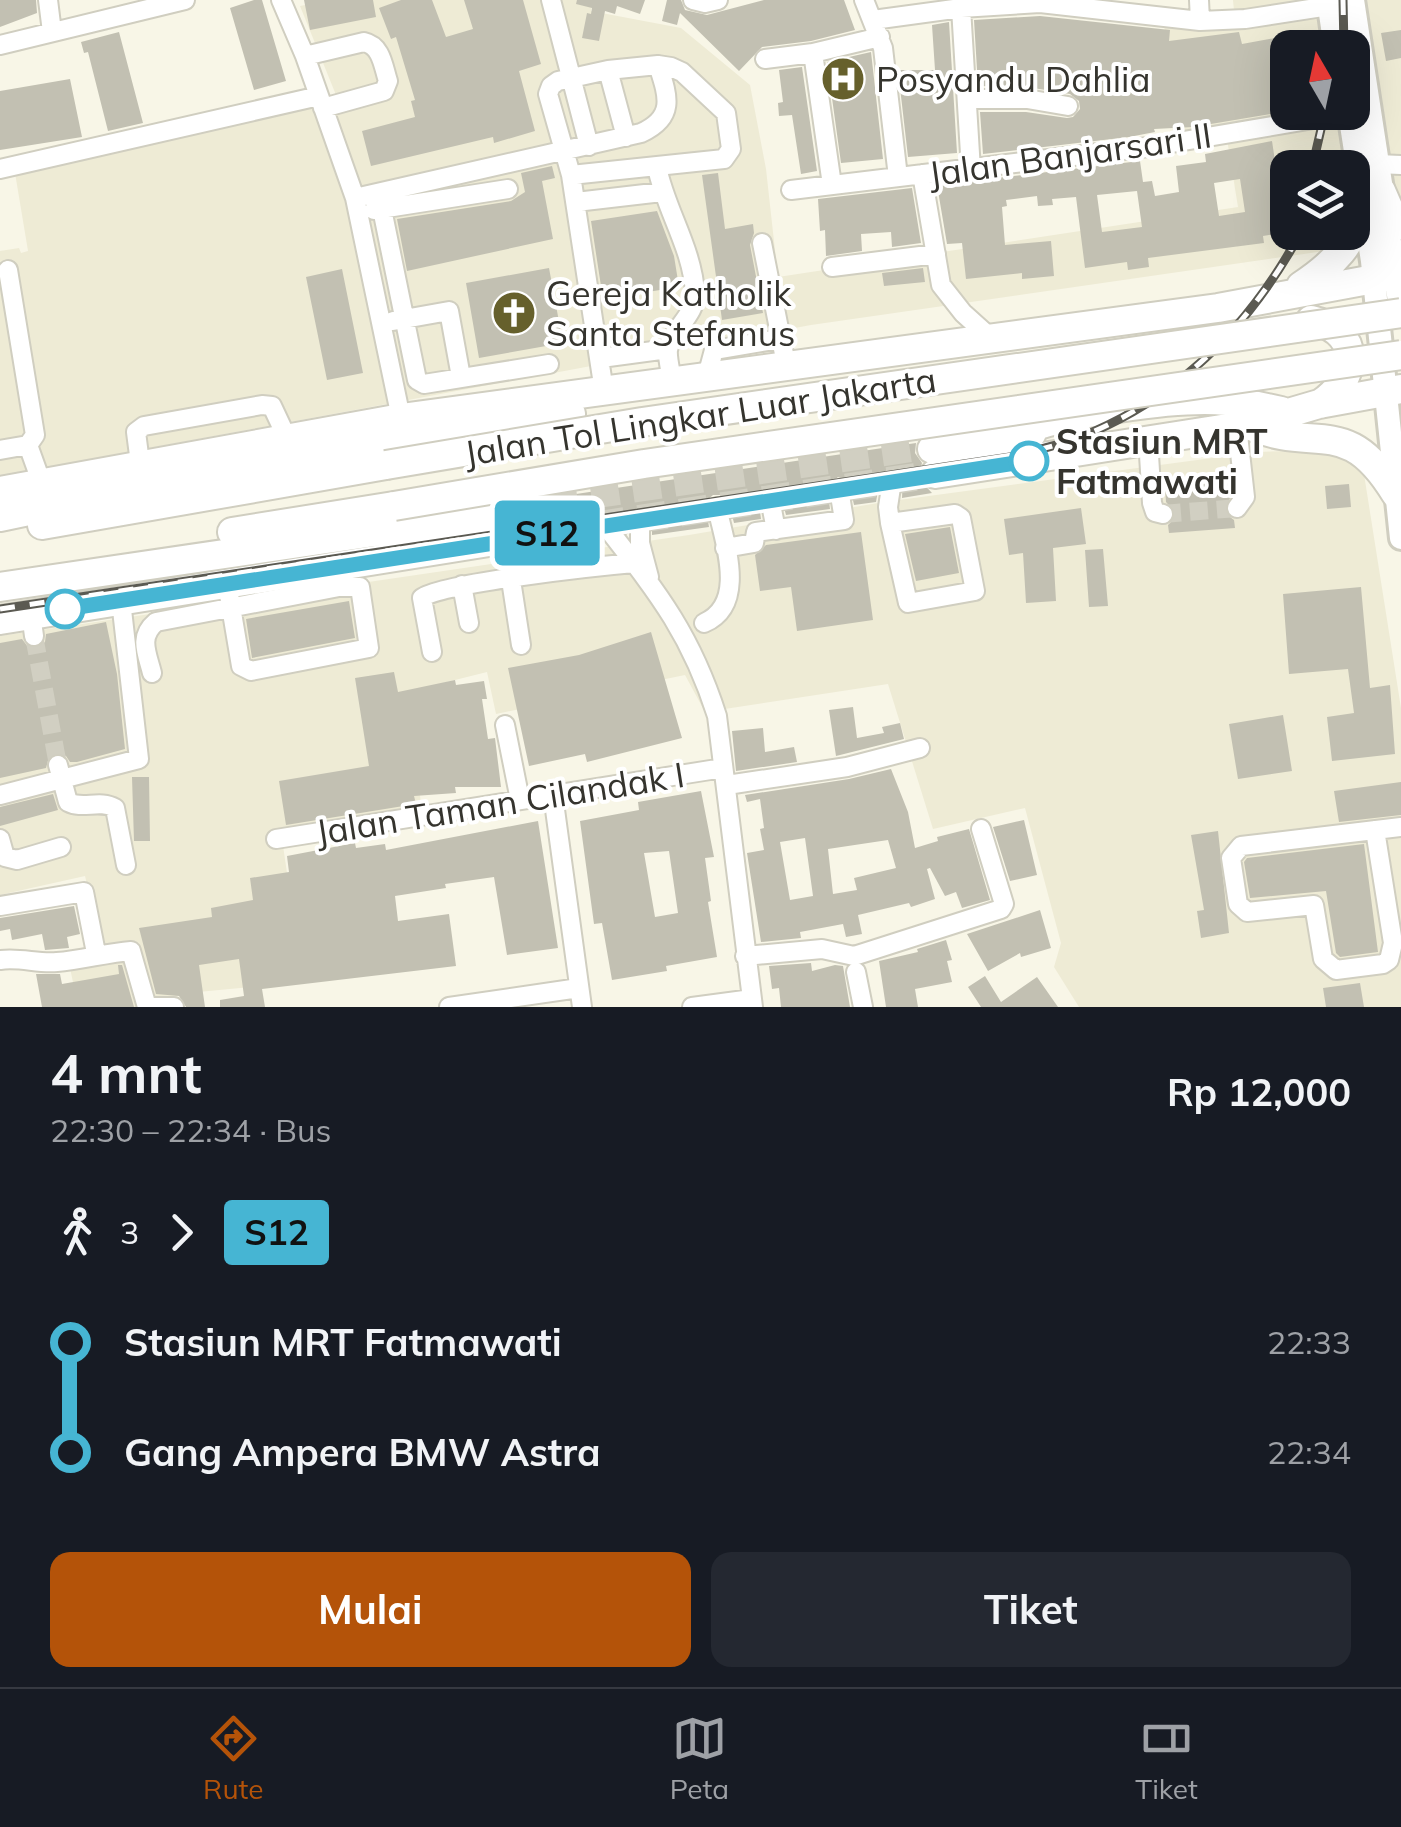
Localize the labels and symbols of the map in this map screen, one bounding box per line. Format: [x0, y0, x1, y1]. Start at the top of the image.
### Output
north arrow [1270, 30, 1370, 130]
hospital icon: Posyandu Dahlia [820, 56, 866, 102]
place label: Posyandu Dahlia [876, 57, 1150, 101]
street label: Jalan Banjarsari II [926, 112, 1214, 196]
place label: Gereja Katholik Santa Stefanus [546, 271, 795, 355]
church icon: Gereja Katholik Santa Stefanus [491, 290, 537, 336]
street label: Jalan Tol Lingkar Luar Jakarta [461, 357, 939, 475]
place label: Stasiun MRT Fatmawati [1056, 419, 1268, 503]
marker: Stasiun MRT Fatmawati [1010, 442, 1048, 480]
line badge: S12 [490, 500, 604, 566]
unlabelled marker [46, 590, 84, 628]
street label: Jalan Taman Cilandak I [313, 752, 687, 854]

